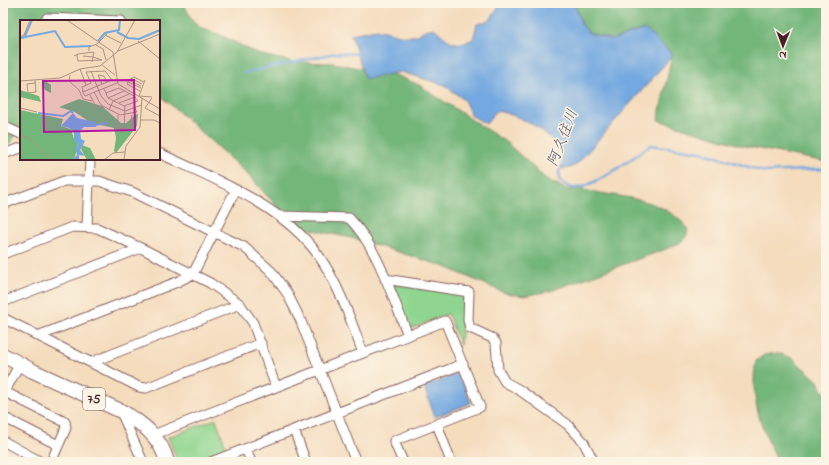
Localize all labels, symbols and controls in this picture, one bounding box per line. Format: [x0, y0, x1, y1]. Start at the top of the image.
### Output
inset map [20, 20, 160, 160]
north arrow [763, 26, 803, 66]
text: N [779, 47, 787, 63]
water label: 阿久住川 [542, 106, 584, 170]
road number: 75 [83, 388, 105, 410]

